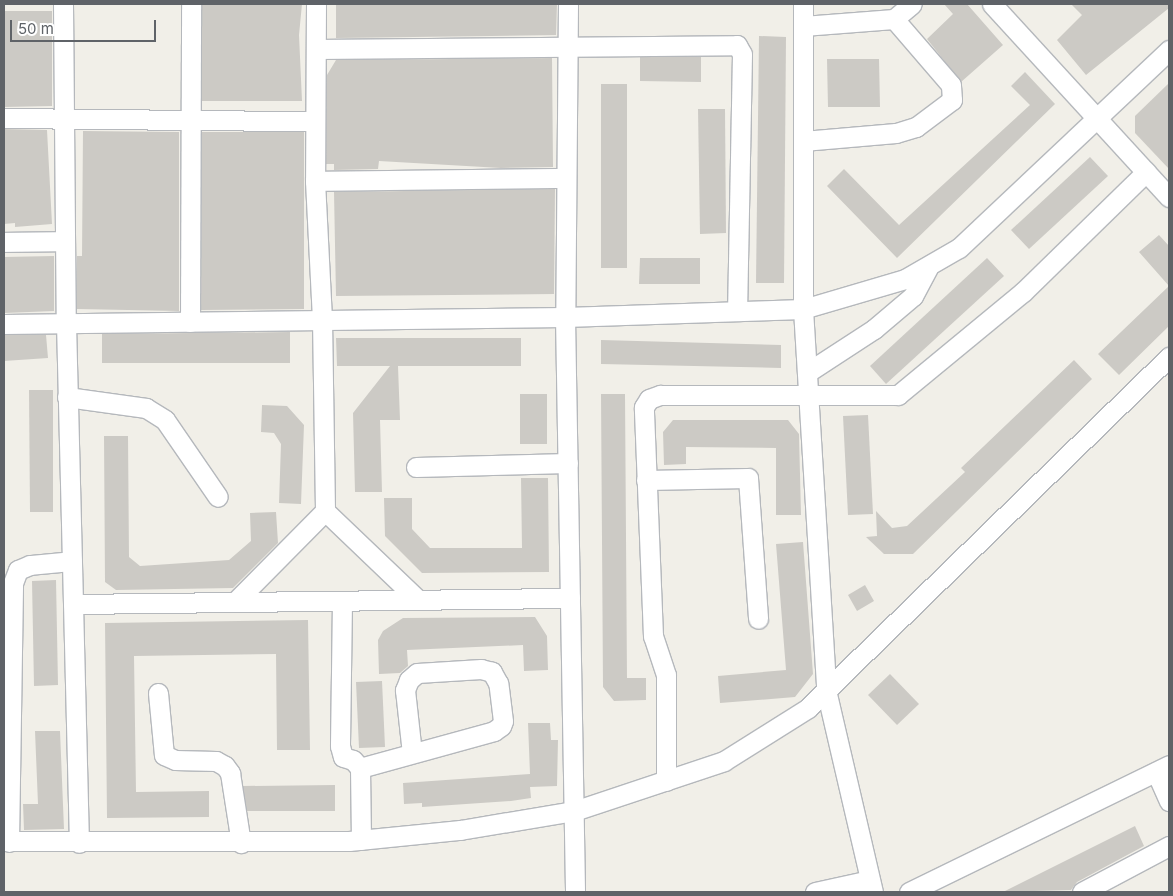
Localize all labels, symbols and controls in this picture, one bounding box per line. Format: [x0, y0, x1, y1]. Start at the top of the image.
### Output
scale bar [12, 10, 159, 42]
text: 50 m [18, 19, 54, 38]

